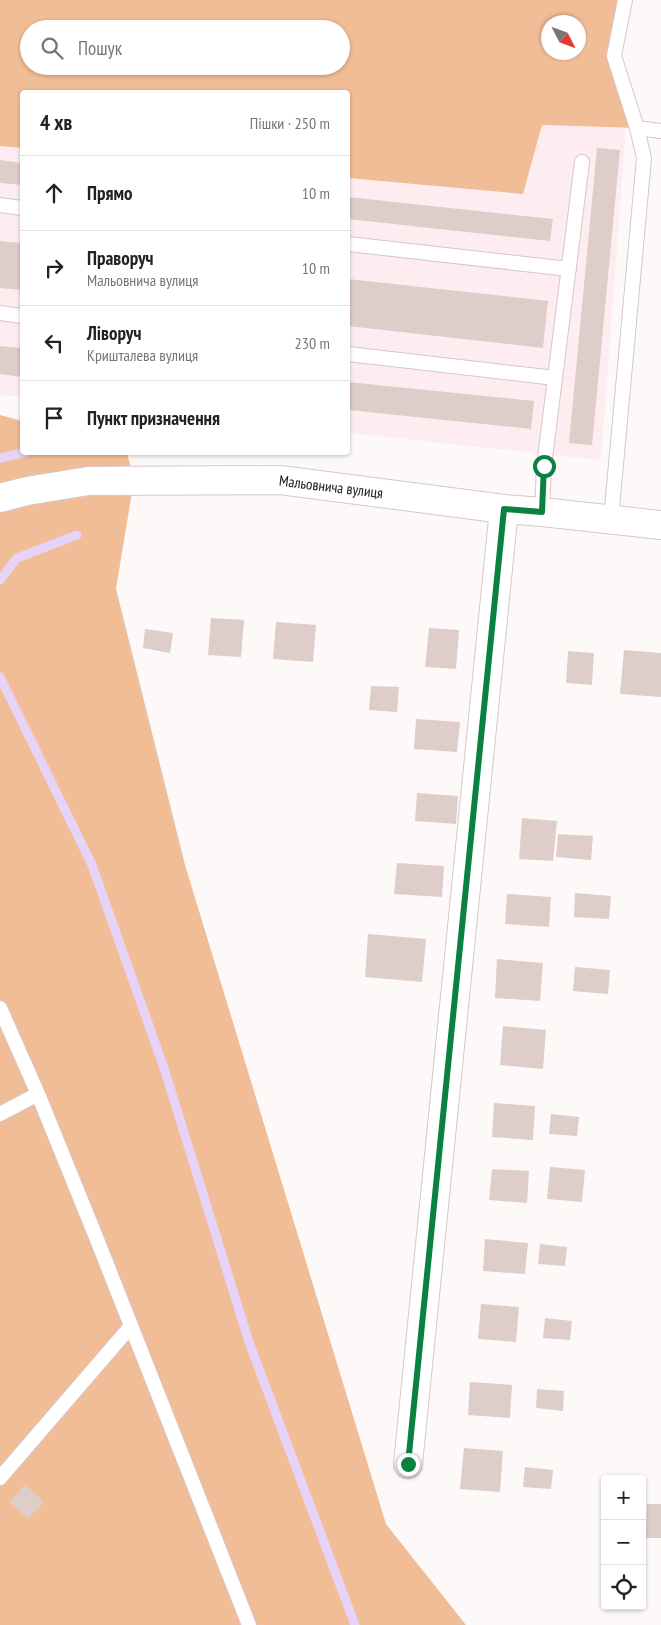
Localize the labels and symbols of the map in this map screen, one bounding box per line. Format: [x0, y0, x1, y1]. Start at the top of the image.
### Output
north arrow [541, 15, 586, 60]
route start [533, 455, 556, 478]
street label: Мальовнича вулиця [278, 471, 384, 502]
route end [397, 1453, 420, 1476]

